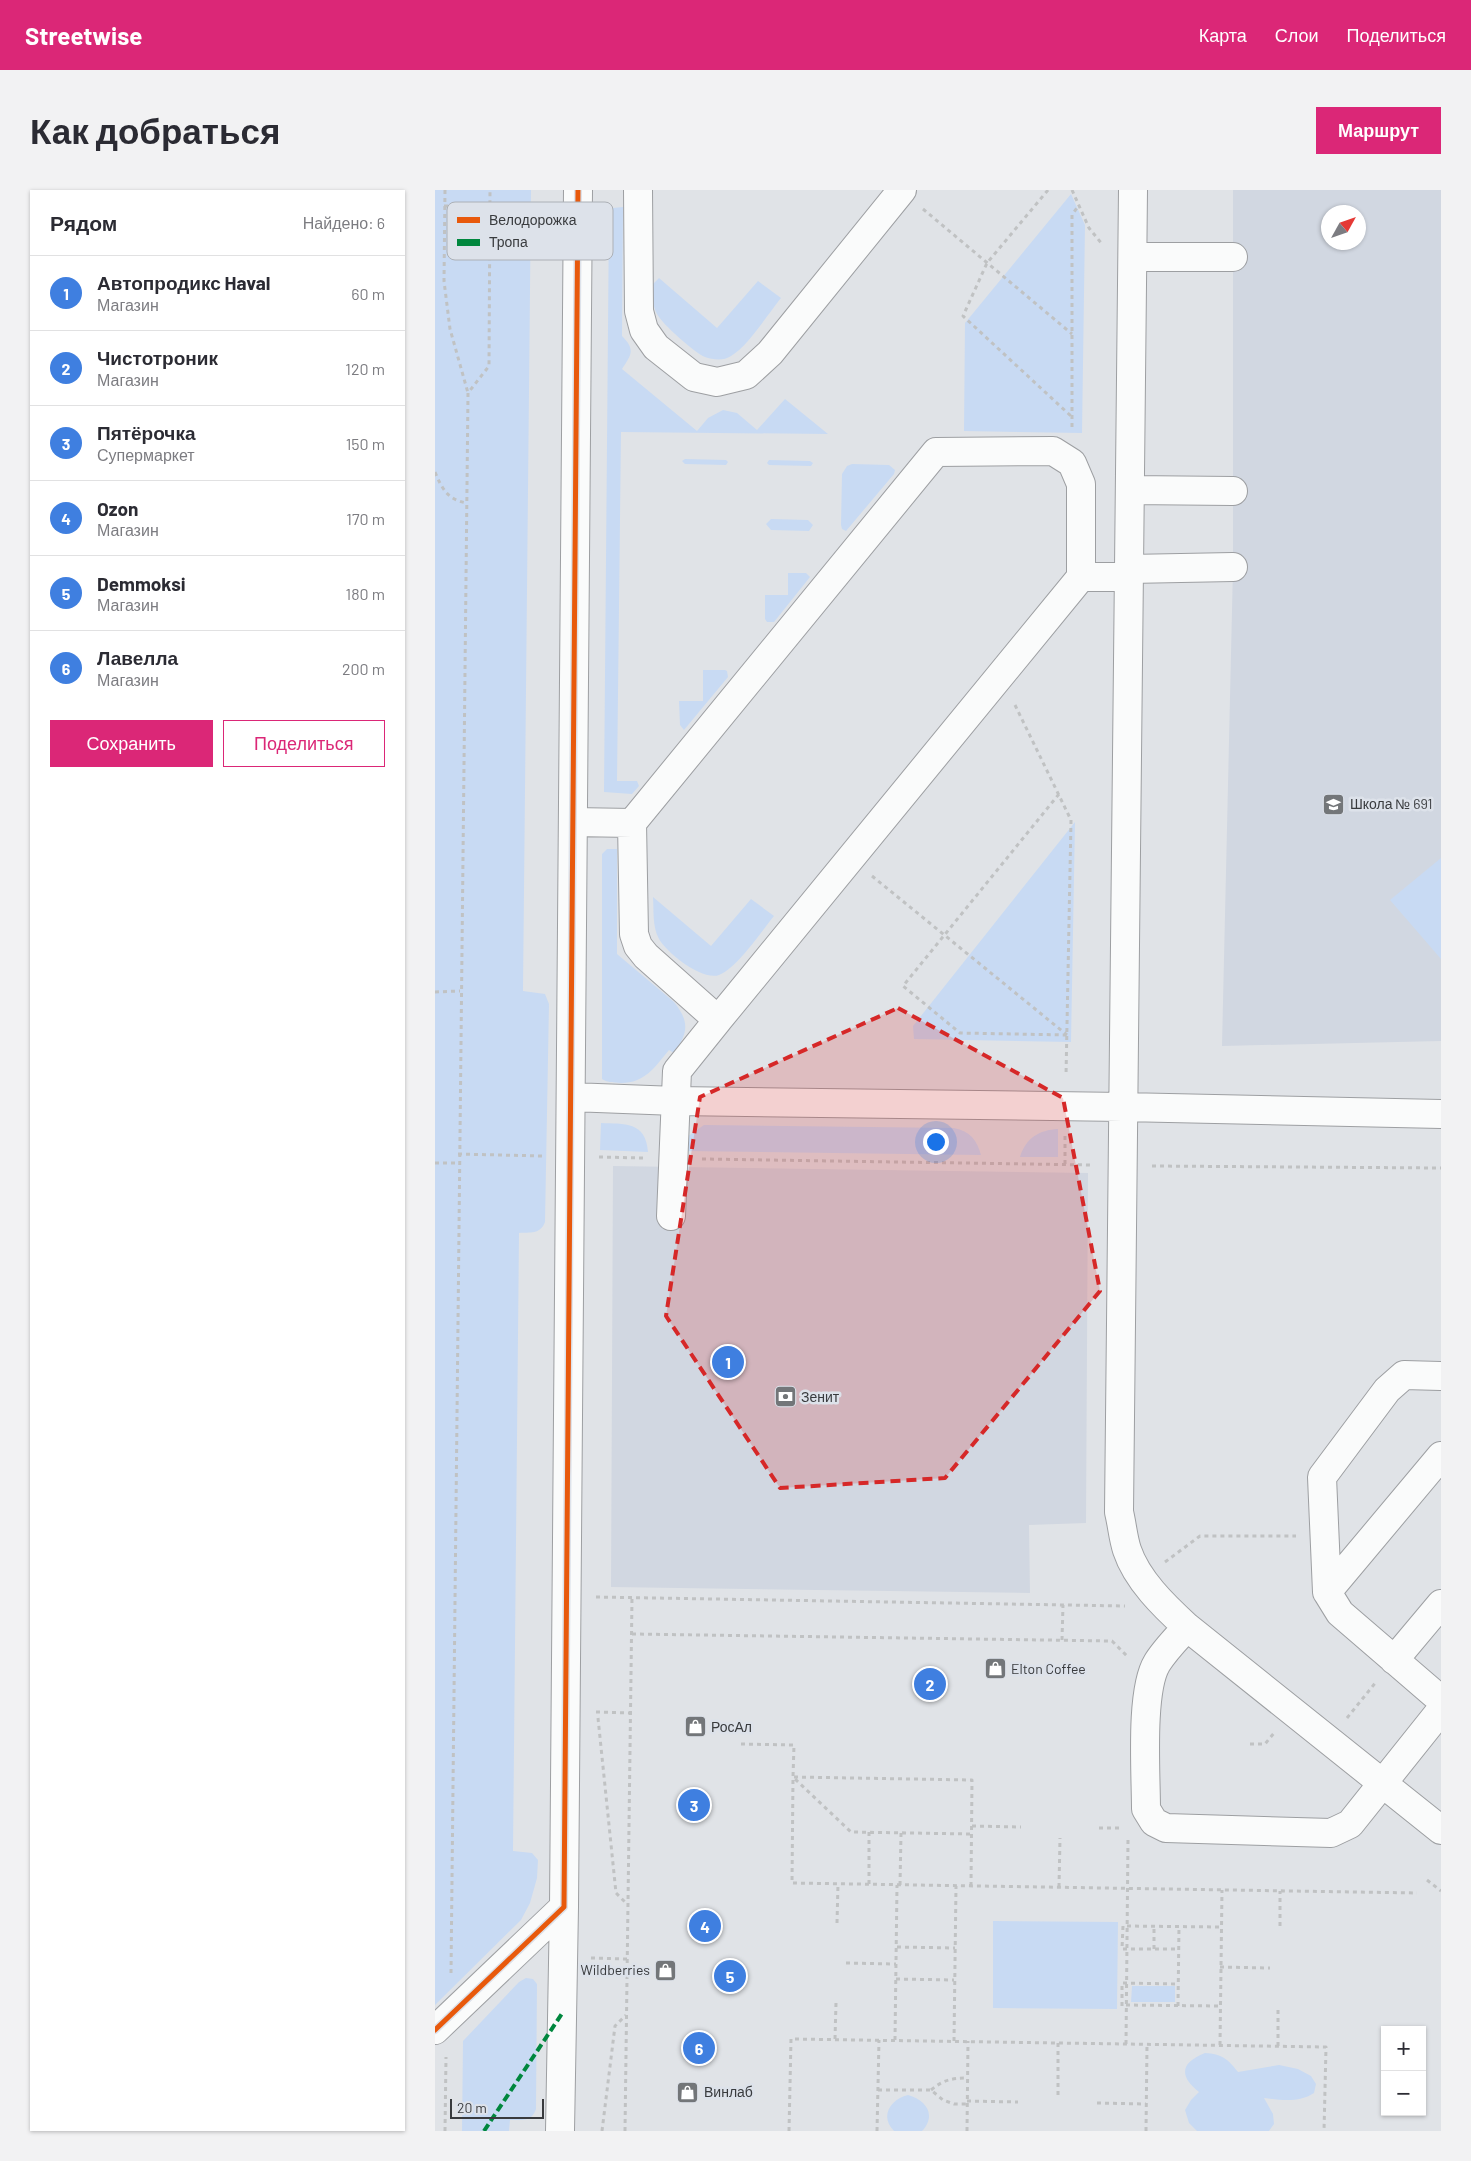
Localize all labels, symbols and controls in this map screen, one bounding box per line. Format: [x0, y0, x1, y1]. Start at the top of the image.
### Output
text: Streetwise [25, 21, 142, 50]
text: Карта [1199, 24, 1247, 46]
text: Слои [1275, 24, 1319, 46]
text: Поделиться [1347, 24, 1446, 46]
button: Маршрут [1316, 107, 1441, 154]
text: Как добраться [30, 109, 280, 151]
legend [447, 202, 613, 260]
north arrow [1321, 205, 1366, 250]
text: Рядом [50, 210, 117, 235]
text: Велодорожка [489, 211, 577, 228]
text: Найдено: 6 [303, 213, 385, 232]
text: Тропа [489, 233, 528, 250]
text: Автопродикс Haval [97, 271, 270, 294]
text: 1 [63, 284, 69, 303]
text: 60 m [351, 284, 385, 303]
text: Магазин [97, 295, 159, 314]
text: Чистотроник [97, 346, 218, 369]
text: 2 [62, 359, 70, 378]
text: 120 m [345, 359, 385, 378]
text: Магазин [97, 370, 159, 389]
text: Пятёрочка [97, 421, 195, 444]
text: 3 [62, 434, 70, 453]
text: 150 m [346, 434, 385, 453]
text: Супермаркет [97, 445, 195, 464]
text: Ozon [97, 497, 139, 520]
text: 4 [61, 509, 71, 528]
text: 170 m [346, 509, 385, 528]
text: Магазин [97, 520, 159, 539]
text: Demmoksi [97, 572, 186, 595]
text: 5 [62, 584, 70, 603]
text: 180 m [346, 584, 385, 603]
text: Магазин [97, 595, 159, 614]
text: Лавелла [97, 646, 178, 669]
text: 6 [62, 659, 70, 678]
text: 200 m [342, 659, 385, 678]
text: Магазин [97, 670, 159, 689]
button: Сохранить [50, 720, 213, 767]
button: Поделиться [223, 720, 385, 767]
school or university icon: Школа № 691 [1322, 792, 1346, 816]
place label: Школа № 691 [1350, 795, 1432, 812]
your location [923, 1129, 949, 1155]
pin: 1 [712, 1343, 744, 1381]
bank icon: Зенит [773, 1385, 797, 1409]
place label: Зенит [801, 1388, 840, 1405]
shop icon: Elton Coffee [983, 1657, 1007, 1681]
place label: Elton Coffee [1011, 1660, 1086, 1677]
pin: 2 [914, 1665, 946, 1703]
shop icon: РосАл [683, 1715, 707, 1739]
place label: РосАл [711, 1718, 752, 1735]
pin: 3 [678, 1786, 710, 1824]
pin: 4 [689, 1907, 721, 1945]
pin: 5 [714, 1957, 746, 1995]
shop icon: Wildberries [654, 1958, 678, 1982]
place label: Wildberries [580, 1961, 650, 1978]
map controls [1381, 2026, 1426, 2116]
button: + [1381, 2026, 1426, 2071]
pin: 6 [683, 2029, 715, 2067]
button: − [1381, 2071, 1426, 2116]
shop icon: Винлаб [676, 2080, 700, 2104]
place label: Винлаб [704, 2083, 753, 2100]
scale bar [450, 2096, 544, 2119]
text: 20 m [457, 2099, 487, 2116]

